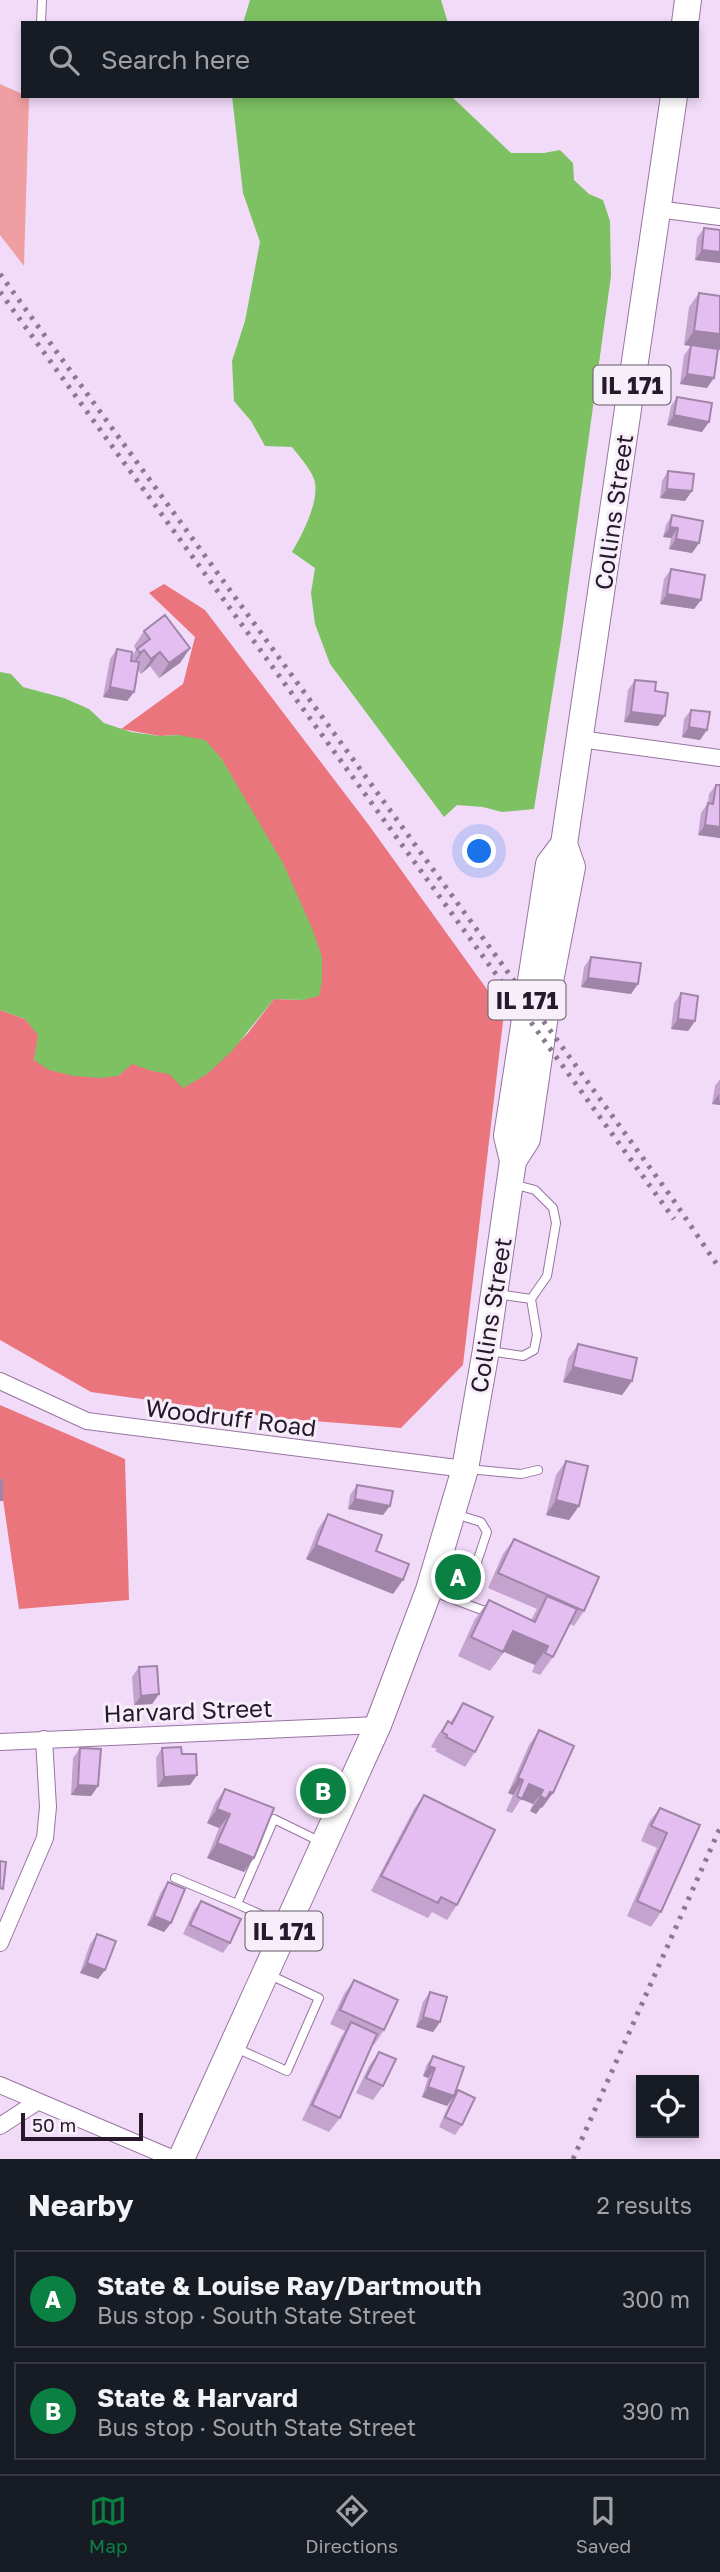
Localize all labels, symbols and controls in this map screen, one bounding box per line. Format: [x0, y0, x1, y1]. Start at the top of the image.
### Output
search box [21, 21, 699, 98]
icon: search [45, 41, 83, 79]
text: Search here [101, 44, 250, 75]
road number: IL 171 [594, 366, 670, 404]
street label: Collins Street [588, 432, 638, 592]
your location [462, 834, 496, 868]
road number: IL 171 [489, 981, 566, 1020]
street label: Collins Street [463, 1235, 517, 1395]
street label: Woodruff Road [144, 1392, 318, 1442]
pin: A [435, 1551, 481, 1603]
street label: Harvard Street [103, 1693, 273, 1727]
pin: B [300, 1765, 346, 1817]
road number: IL 171 [246, 1912, 322, 1950]
map controls [636, 2075, 699, 2138]
button: locate [636, 2075, 699, 2138]
scale bar [21, 2110, 144, 2142]
text: 50 m [32, 2113, 76, 2136]
text: Nearby [28, 2187, 133, 2223]
text: 2 results [596, 2191, 692, 2219]
text: State & Louise Ray/Dartmouth [97, 2270, 481, 2301]
text: A [45, 2285, 61, 2313]
text: 300 m [622, 2285, 690, 2313]
text: Bus stop · South State Street [97, 2301, 416, 2329]
text: State & Harvard [97, 2382, 298, 2413]
text: B [45, 2397, 61, 2425]
text: 390 m [622, 2397, 690, 2425]
text: Bus stop · South State Street [97, 2413, 416, 2441]
tab: Map [89, 2492, 128, 2557]
tab: Directions [305, 2492, 398, 2557]
tab: Saved [576, 2492, 631, 2557]

